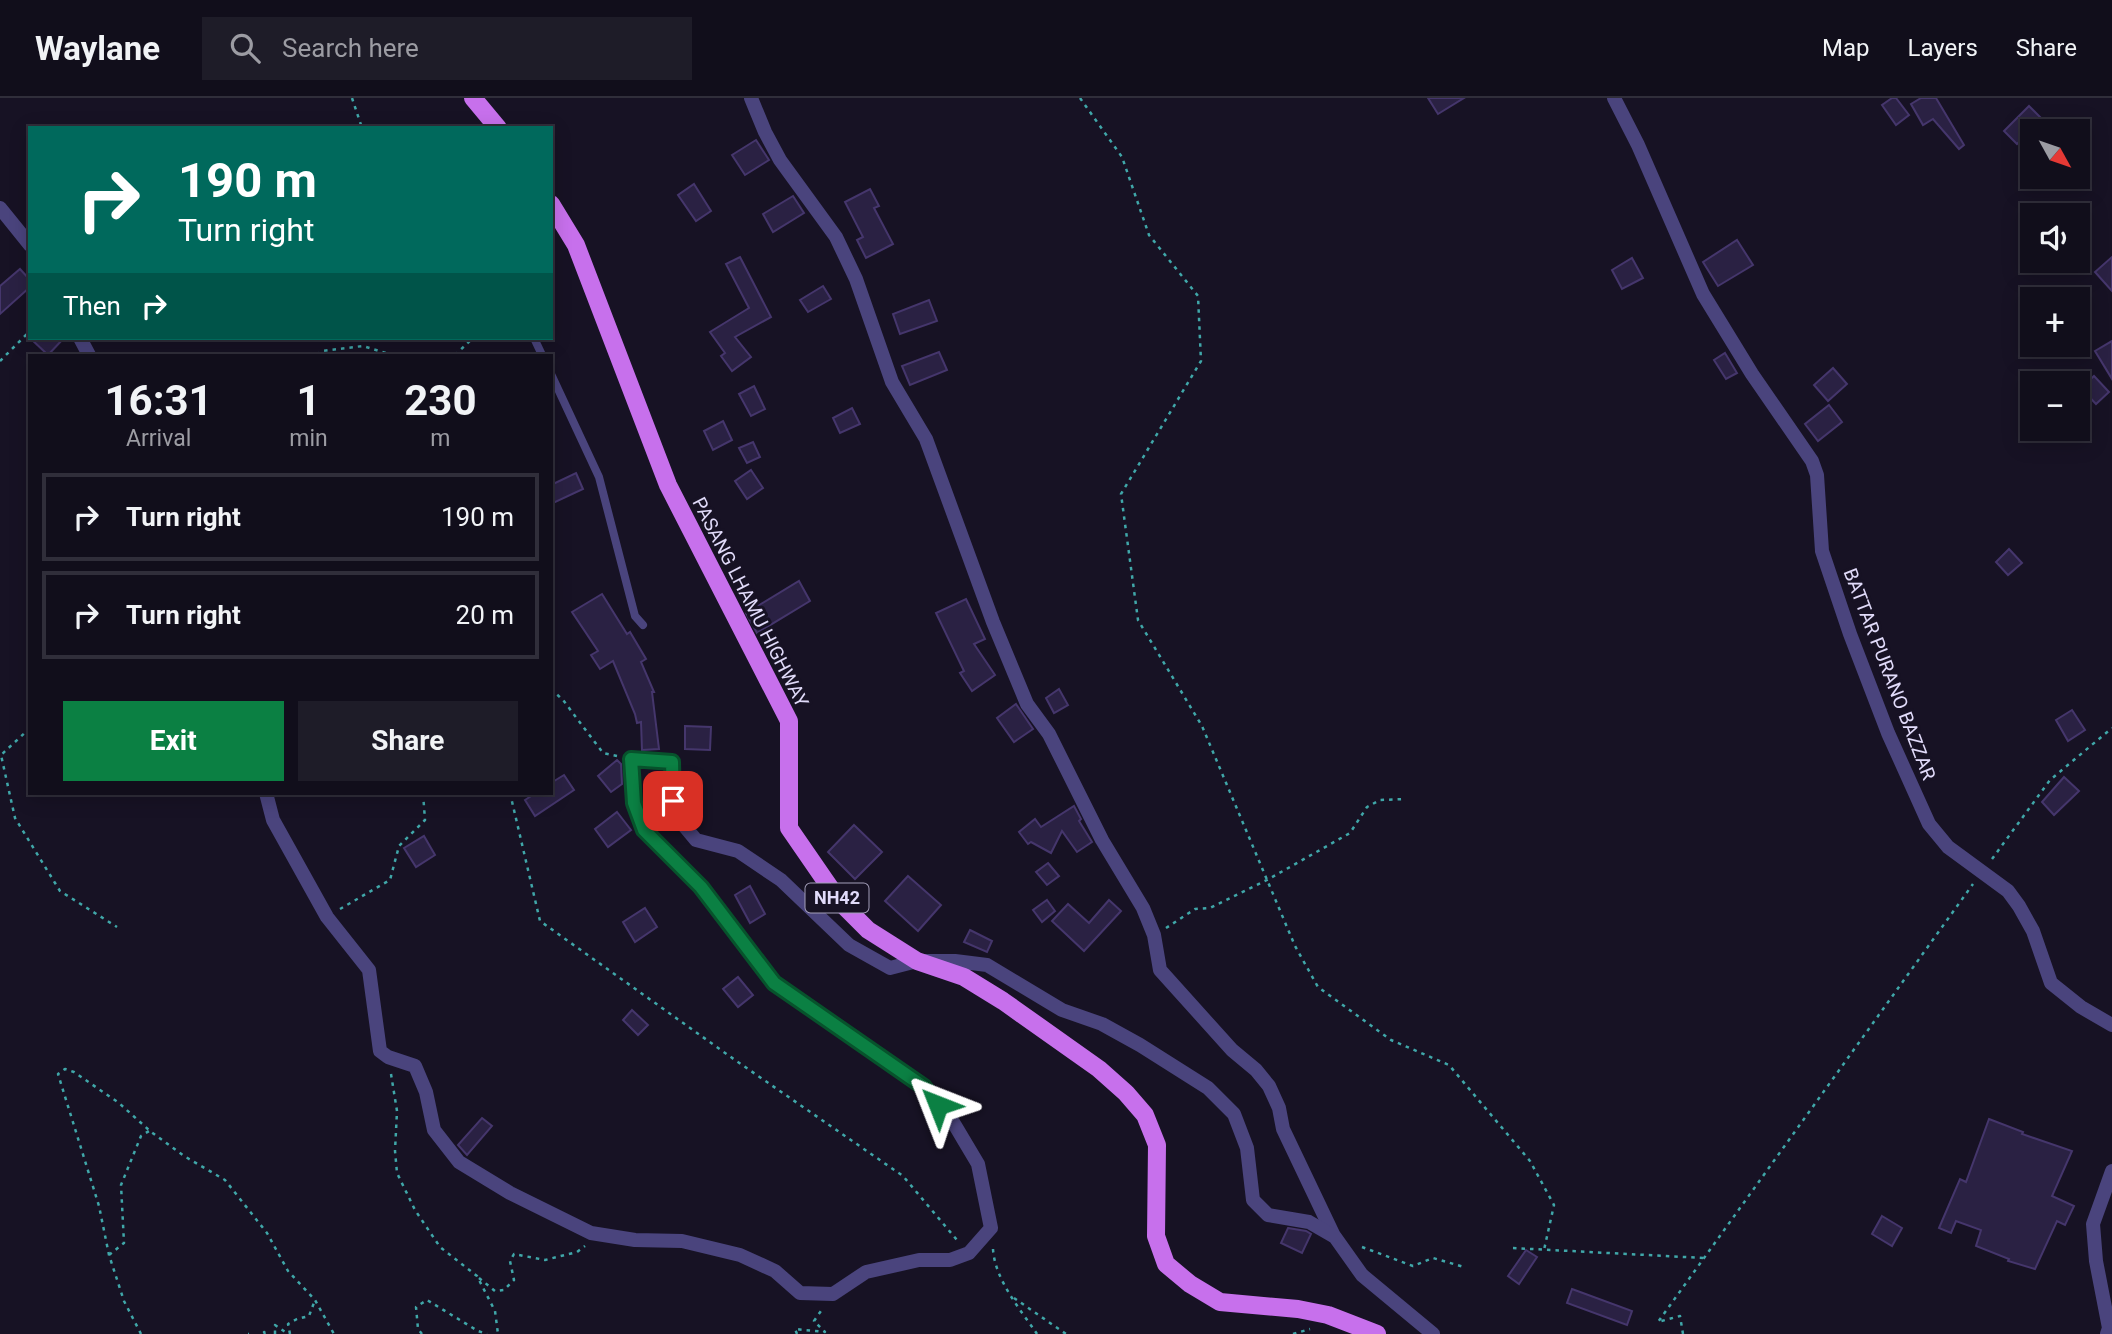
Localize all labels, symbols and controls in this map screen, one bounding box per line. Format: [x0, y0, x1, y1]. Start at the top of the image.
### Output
search box [202, 17, 692, 80]
text: Waylane [35, 29, 160, 68]
icon: search [226, 29, 264, 67]
text: Search here [282, 33, 419, 63]
text: Map [1822, 34, 1870, 62]
text: Layers [1908, 34, 1978, 62]
text: Share [2016, 34, 2077, 62]
north arrow [2020, 119, 2090, 189]
map controls [2020, 119, 2090, 441]
text: 190 m [178, 152, 317, 209]
icon: right [63, 154, 154, 245]
button: sound [2020, 203, 2090, 273]
text: Turn right [178, 211, 314, 249]
icon: right [135, 287, 173, 325]
button: + [2020, 287, 2090, 357]
text: Then [63, 291, 121, 321]
button: − [2020, 371, 2090, 441]
text: 16:31 [105, 376, 213, 425]
text: 1 [296, 376, 321, 425]
text: 230 [404, 376, 477, 425]
text: Arrival [126, 425, 191, 452]
text: min [289, 425, 328, 452]
text: m [430, 425, 450, 452]
street label: PASANG LHAMU HIGHWAY [688, 493, 814, 712]
icon: right [67, 498, 105, 536]
text: Turn right [126, 502, 241, 532]
text: 190 m [441, 502, 514, 532]
street label: BATTAR PURANO BAZZAR [1838, 565, 1941, 784]
icon: right [67, 596, 105, 634]
text: Turn right [126, 600, 241, 630]
text: 20 m [456, 600, 514, 630]
button: Exit [63, 701, 284, 781]
button: Share [298, 701, 518, 781]
pin [643, 771, 703, 831]
icon: arrive [654, 782, 692, 820]
road number: NH42 [806, 884, 868, 912]
position arrow [901, 1068, 975, 1142]

